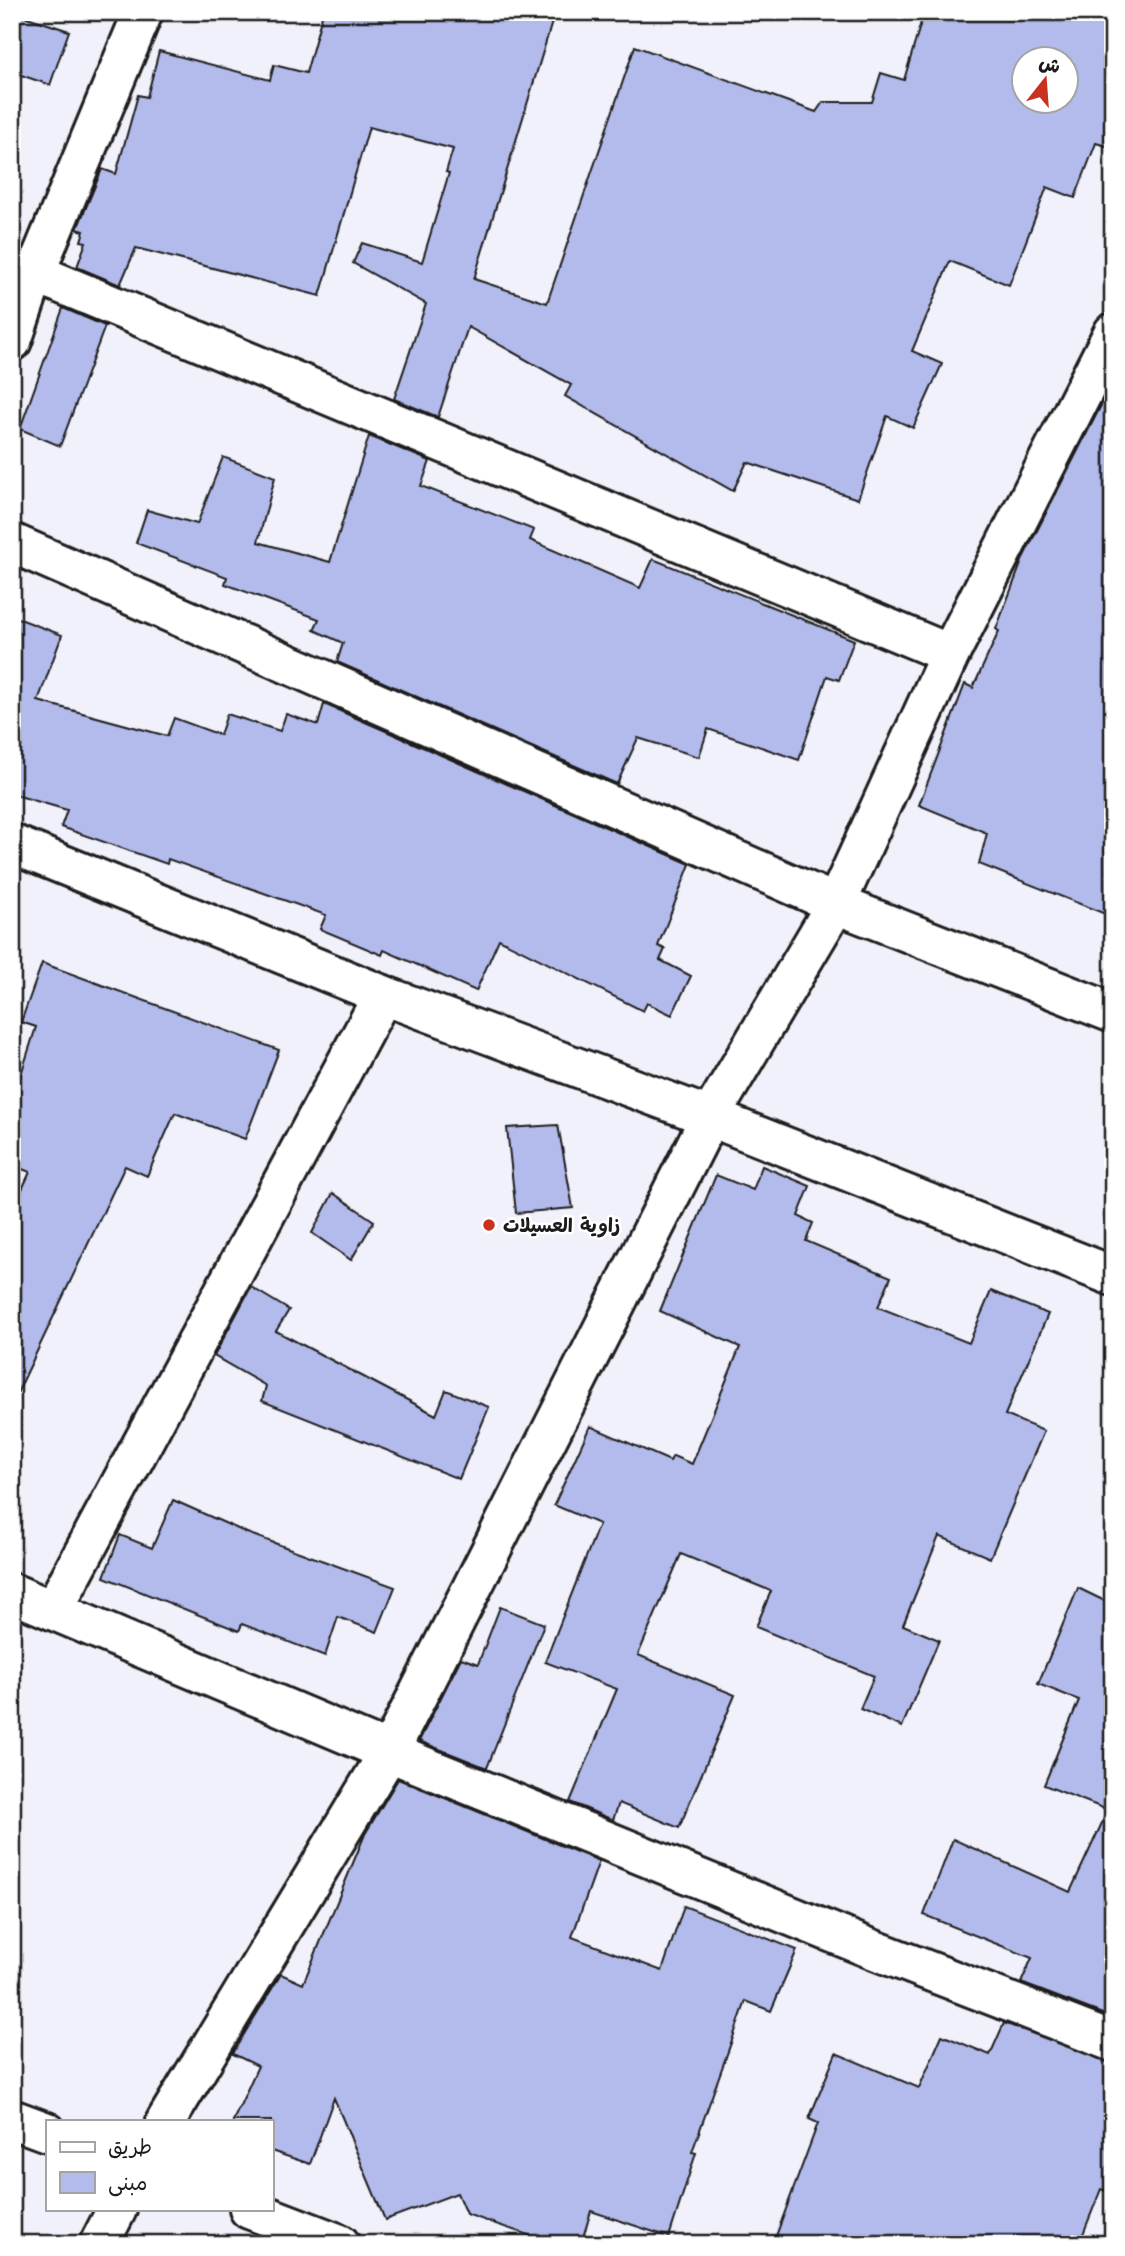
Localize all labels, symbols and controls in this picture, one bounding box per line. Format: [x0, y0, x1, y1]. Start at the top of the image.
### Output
north arrow [1010, 46, 1080, 116]
text: ش [1035, 48, 1064, 83]
place label: زاوية العسيلات [503, 1212, 620, 1242]
marker: زاوية العسيلات [481, 1217, 497, 1233]
legend [46, 2120, 273, 2210]
text: طريق [108, 2132, 152, 2165]
text: مبنى [108, 2168, 147, 2201]

